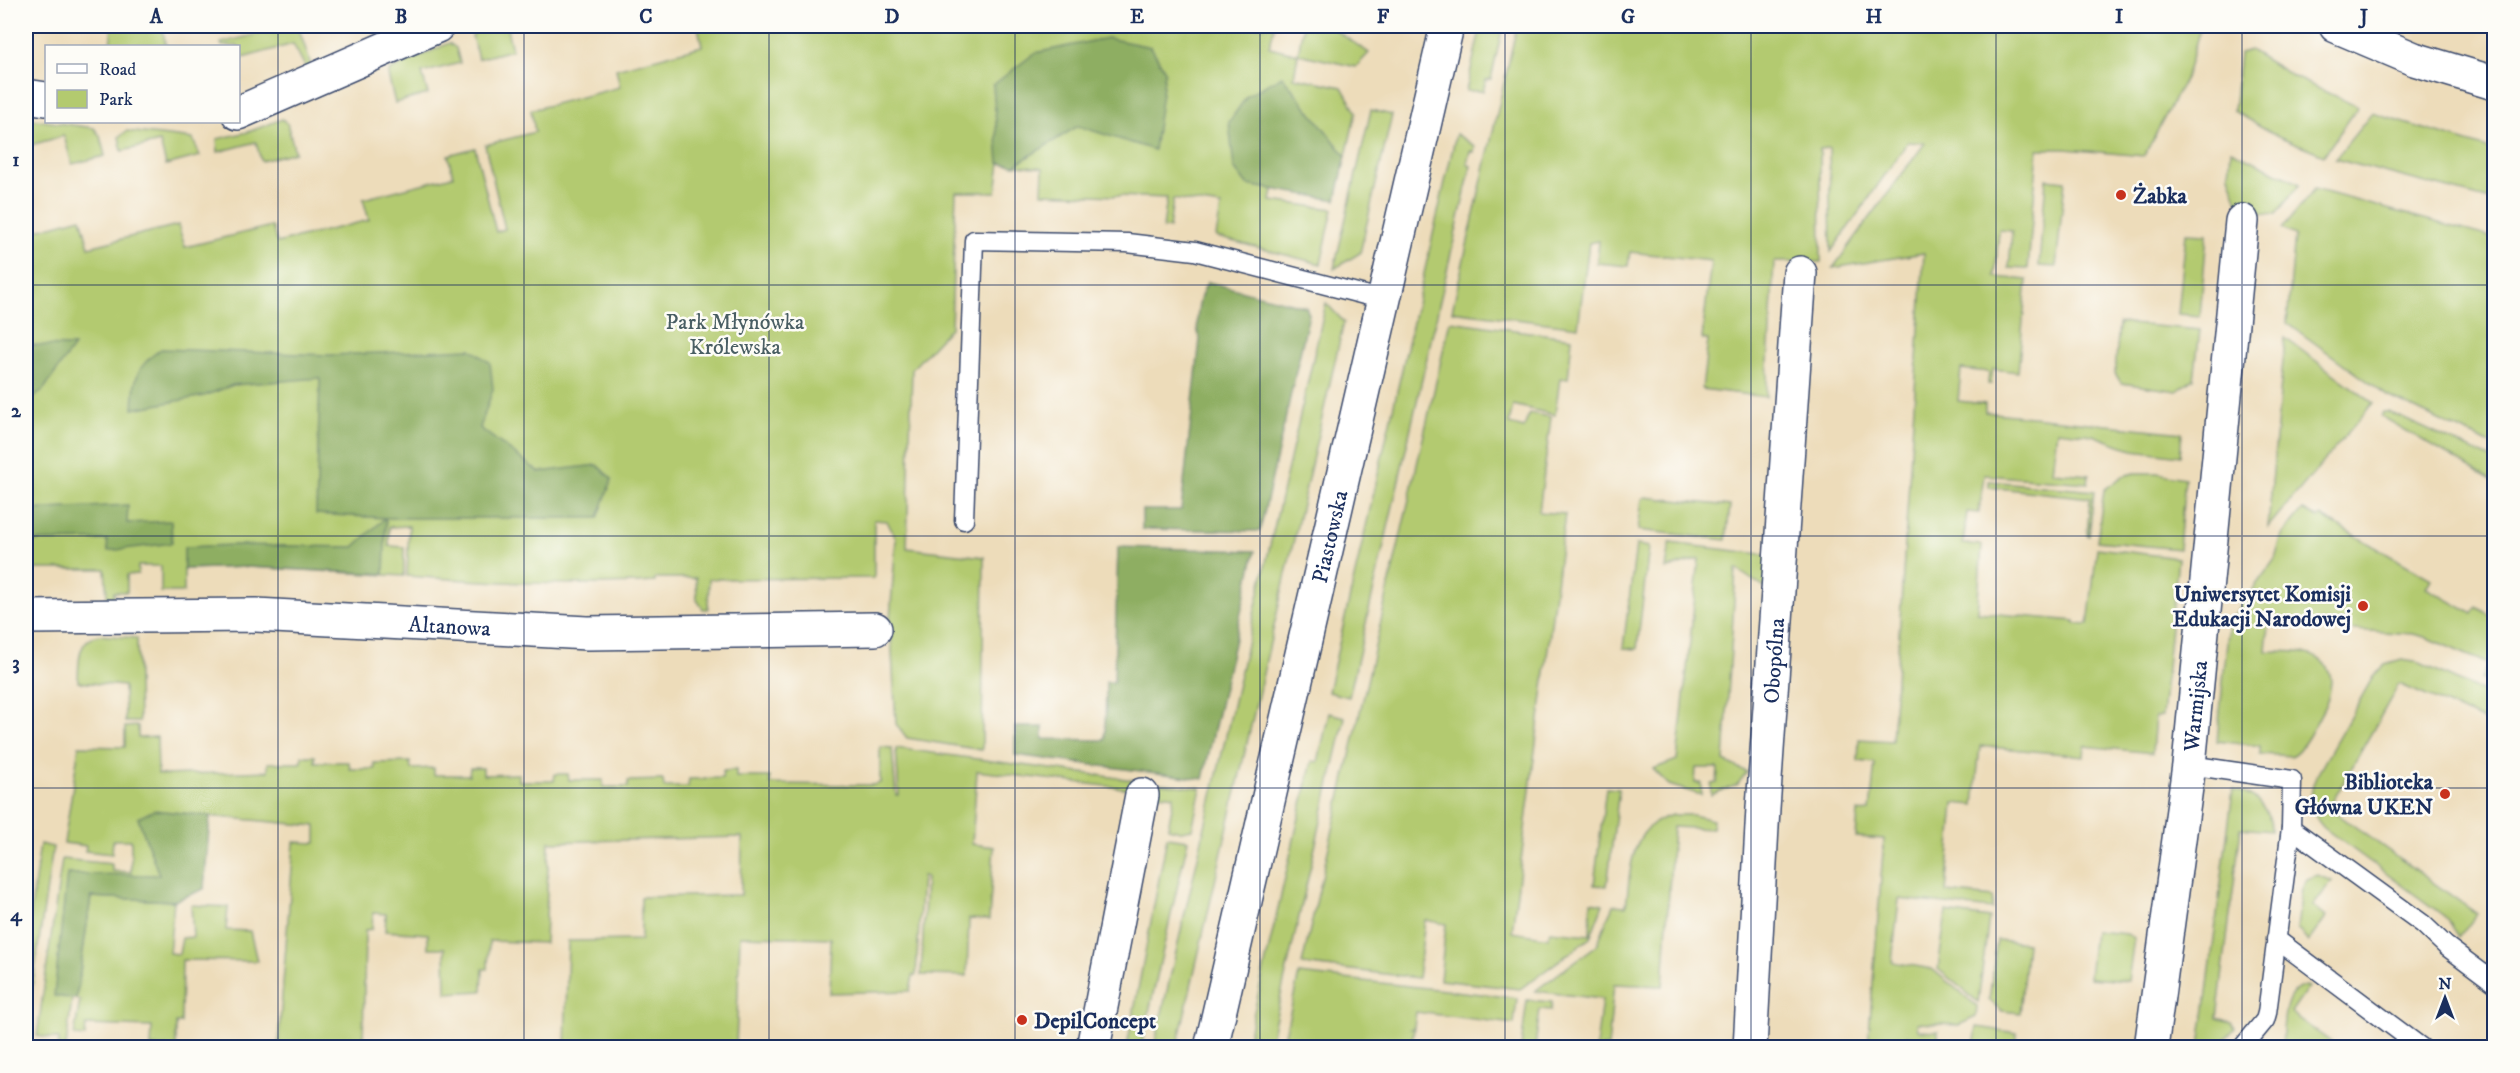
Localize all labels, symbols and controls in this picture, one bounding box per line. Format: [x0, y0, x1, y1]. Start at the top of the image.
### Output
text: A [149, 5, 164, 30]
text: B [395, 5, 407, 30]
text: C [639, 5, 653, 30]
text: D [885, 5, 900, 30]
text: E [1130, 5, 1144, 30]
text: F [1377, 5, 1390, 30]
text: G [1621, 5, 1635, 30]
text: H [1866, 5, 1883, 30]
text: I [2115, 5, 2123, 30]
text: J [2358, 5, 2368, 30]
legend [45, 45, 240, 123]
text: Road [99, 59, 136, 81]
text: Park [99, 89, 133, 111]
text: 1 [12, 148, 20, 173]
place label: Żabka [2133, 182, 2188, 210]
marker: Żabka [2114, 188, 2128, 202]
park label: Park Młynówka Królewska [666, 309, 805, 361]
text: 2 [11, 399, 22, 424]
street label: Piastowska [1307, 487, 1355, 586]
place label: Uniwersytet Komisji Edukacji Narodowej [2173, 581, 2351, 634]
marker: Uniwersytet Komisji Edukacji Narodowej [2356, 599, 2370, 613]
street label: Altanowa [408, 611, 492, 643]
street label: Obopólna [1758, 616, 1791, 705]
text: 3 [12, 651, 20, 676]
street label: Warmijska [2178, 658, 2214, 754]
place label: Biblioteka Główna UKEN [2295, 769, 2434, 821]
marker: Biblioteka Główna UKEN [2438, 787, 2452, 801]
text: 4 [10, 903, 23, 928]
north arrow [2415, 968, 2475, 1028]
text: N [2438, 974, 2452, 994]
place label: DepilConcept [1034, 1008, 1156, 1035]
marker: DepilConcept [1015, 1013, 1029, 1027]

